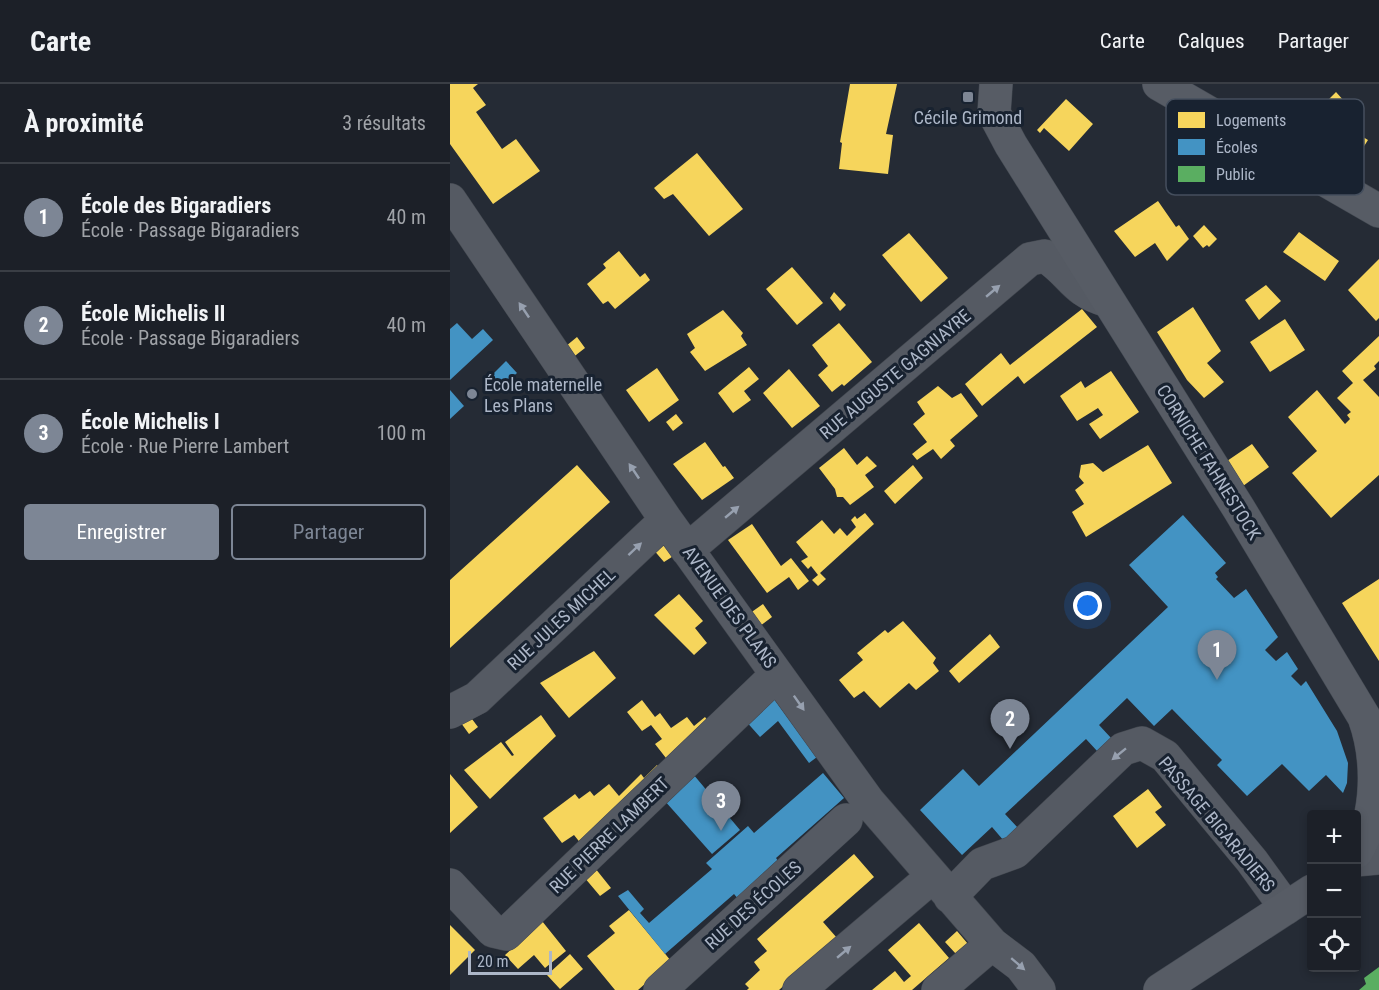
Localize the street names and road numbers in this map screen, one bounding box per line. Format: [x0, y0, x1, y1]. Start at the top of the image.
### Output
street label: RUE AUGUSTE GAGNIAYRE [815, 305, 975, 443]
street label: CORNICHE FAHNESTOCK [1153, 381, 1265, 544]
street label: AVENUE DES PLANS [679, 542, 781, 672]
street label: RUE JULES MICHEL [503, 563, 619, 674]
street label: PASSAGE BIGARADIERS [1154, 752, 1280, 896]
street label: RUE PIERRE LAMBERT [545, 773, 673, 897]
street label: RUE DES ÉCOLES [701, 856, 805, 954]

